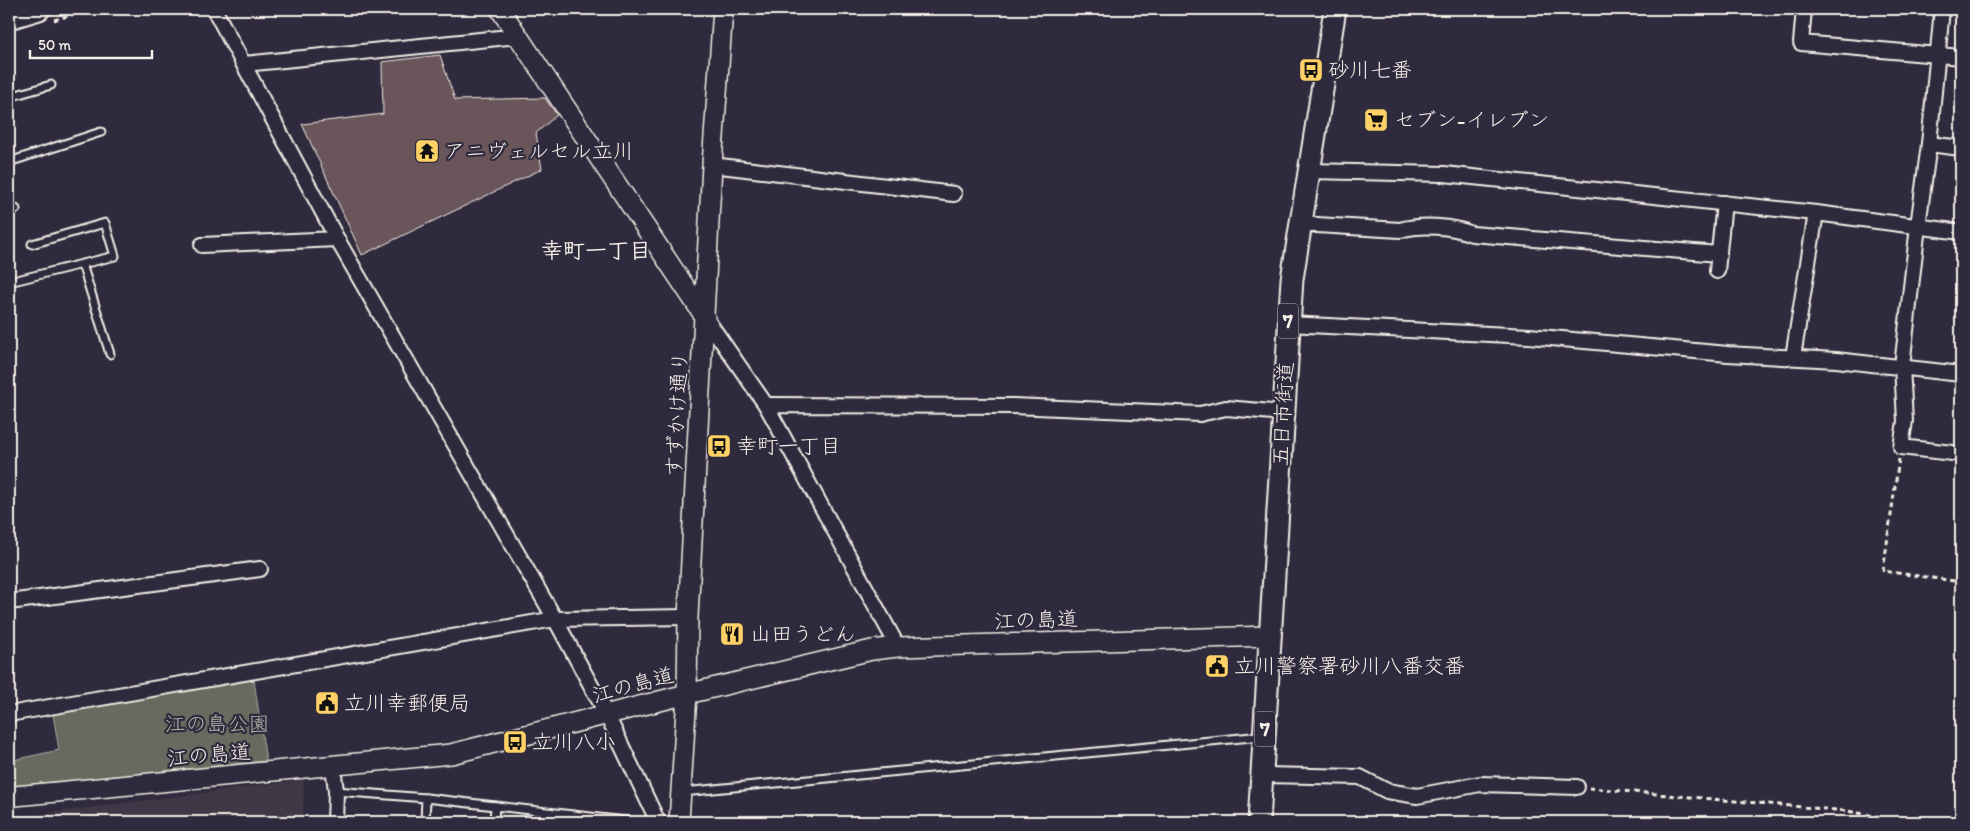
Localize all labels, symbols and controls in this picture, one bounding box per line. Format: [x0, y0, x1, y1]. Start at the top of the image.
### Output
scale bar [30, 28, 152, 60]
text: 50 m [38, 36, 71, 54]
bus stop icon: 砂川七番 [1298, 57, 1324, 83]
place label: 砂川七番 [1328, 57, 1412, 82]
supermarket icon: セブン-イレブン [1363, 107, 1389, 133]
place label: セブン-イレブン [1394, 107, 1549, 132]
temple icon: アニヴェルセル立川 [414, 138, 440, 164]
place label: アニヴェルセル立川 [444, 138, 634, 163]
district label: 幸町一丁目 [541, 237, 651, 264]
road number: 7 [1278, 304, 1298, 338]
street label: すずかけ通り [661, 350, 692, 478]
street label: 五日市街道 [1267, 361, 1298, 467]
bus stop icon: 幸町一丁目 [706, 433, 732, 459]
place label: 幸町一丁目 [736, 433, 841, 458]
street label: 江の島道 [994, 606, 1078, 633]
restaurant icon: 山田うどん [719, 621, 745, 647]
place label: 山田うどん [750, 621, 855, 646]
public building icon: 立川警察署砂川八番交番 [1204, 653, 1230, 679]
place label: 立川警察署砂川八番交番 [1234, 653, 1465, 678]
street label: 江の島道 [589, 662, 677, 707]
public building icon: 立川幸郵便局 [314, 690, 340, 716]
place label: 立川幸郵便局 [344, 690, 470, 715]
park label: 江の島公園 [165, 711, 270, 736]
road number: 7 [1255, 712, 1275, 746]
bus stop icon: 立川八小 [502, 729, 528, 755]
place label: 立川八小 [532, 729, 616, 754]
street label: 江の島道 [166, 738, 252, 771]

